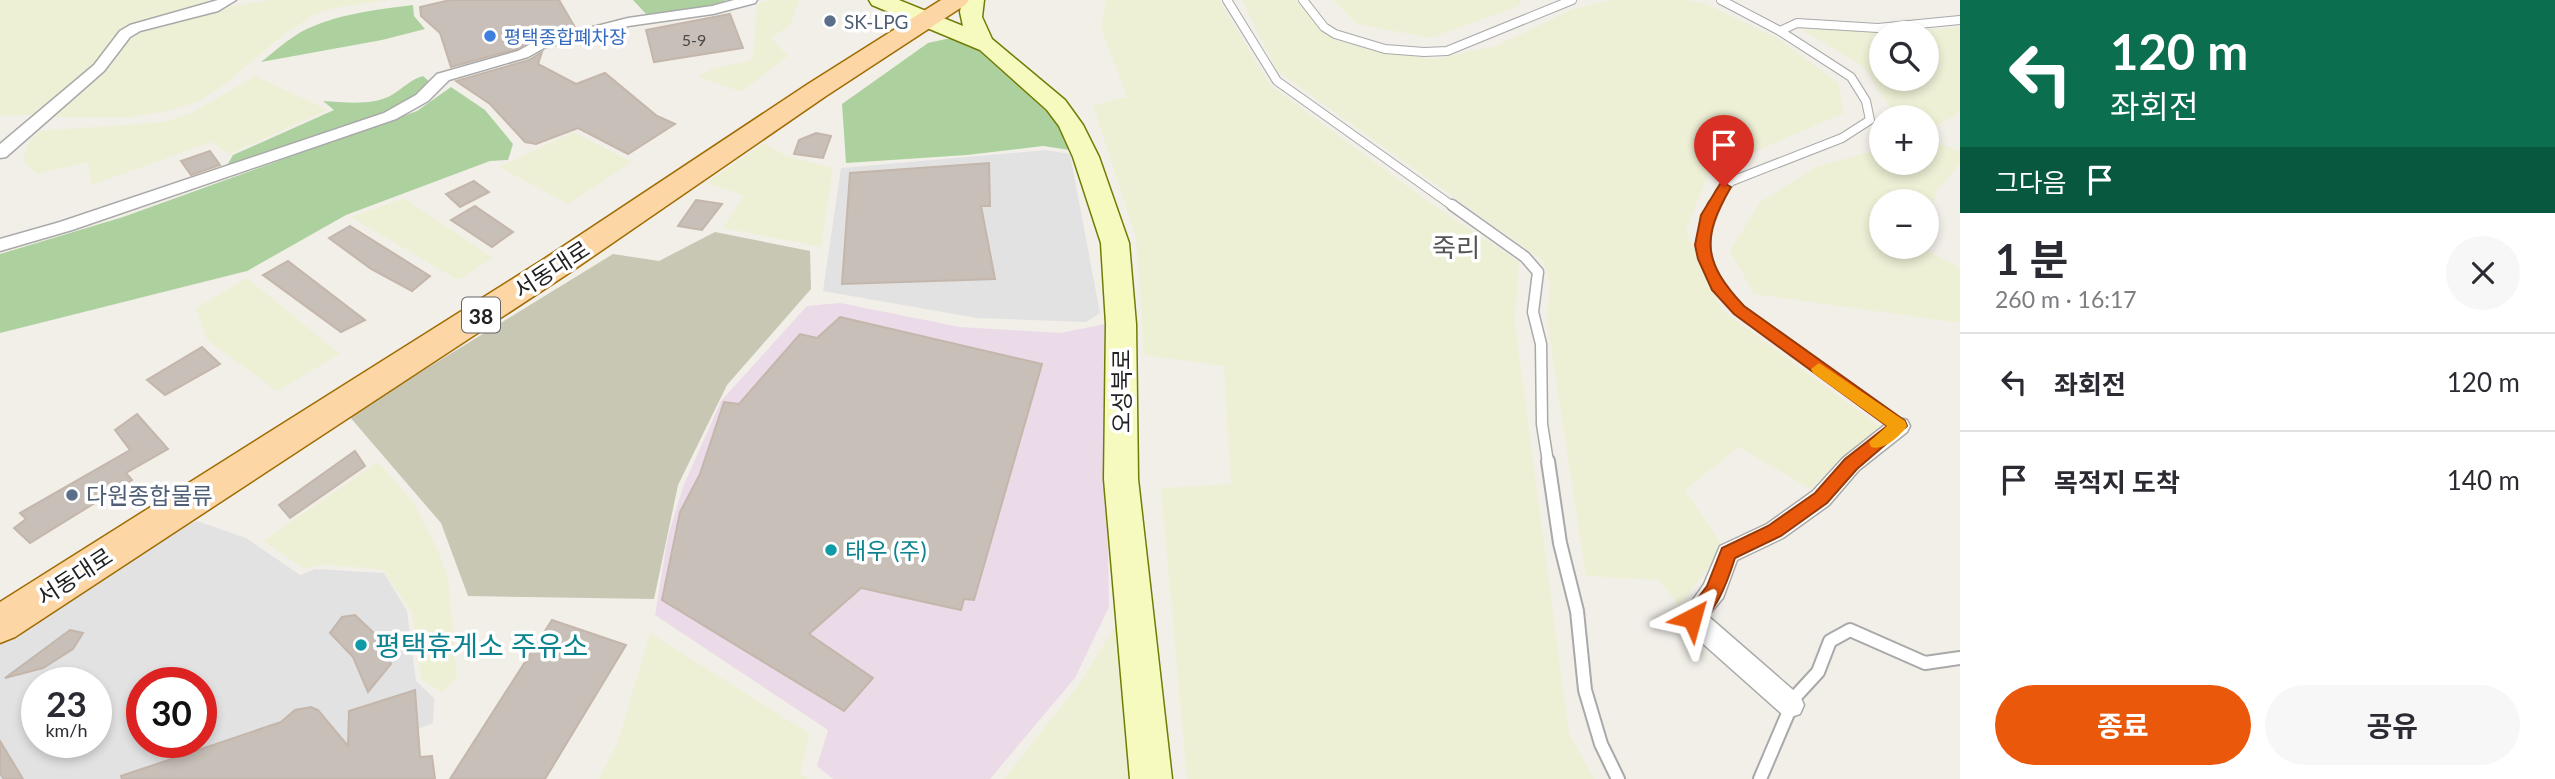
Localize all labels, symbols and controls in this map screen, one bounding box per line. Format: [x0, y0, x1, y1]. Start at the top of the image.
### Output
place label: SK-LPG [844, 10, 908, 33]
marker: SK-LPG [822, 13, 838, 29]
map controls [1869, 21, 1939, 259]
button: search [1869, 21, 1939, 91]
text: 120 m [2110, 22, 2248, 80]
place label: 평택종합폐차장 [504, 25, 626, 48]
marker: 평택종합폐차장 [482, 28, 498, 44]
icon: left [1995, 28, 2086, 119]
house number: 5-9 [682, 30, 706, 49]
text: 좌회전 [2110, 86, 2198, 125]
button: + [1869, 105, 1939, 175]
pin [1694, 115, 1754, 187]
icon: arrive [1705, 126, 1743, 164]
icon: arrive [2081, 161, 2119, 199]
text: 그다음 [1995, 166, 2067, 198]
button: − [1869, 189, 1939, 259]
district label: 죽리 [1432, 231, 1480, 263]
street label: 서동대로 [508, 234, 594, 304]
text: 1 분 [1995, 234, 2068, 284]
button: close [2446, 236, 2520, 310]
text: 260 m · 16:17 [1995, 285, 2137, 313]
road number: 38 [462, 298, 500, 332]
street label: 오성북로 [1107, 349, 1135, 433]
icon: left [1995, 363, 2033, 401]
text: 120 m [2447, 366, 2520, 398]
text: 좌회전 [2054, 368, 2126, 400]
icon: arrive [1995, 461, 2033, 499]
text: 140 m [2447, 464, 2520, 496]
text: 목적지 도착 [2054, 466, 2180, 498]
place label: 다원종합물류 [86, 481, 213, 509]
marker: 다원종합물류 [64, 487, 80, 503]
place label: 태우 (주) [845, 536, 927, 564]
street label: 서동대로 [31, 541, 117, 611]
marker: 태우 (주) [823, 542, 839, 558]
position arrow [1655, 581, 1729, 655]
place label: 평택휴게소 주유소 [375, 628, 588, 662]
marker: 평택휴게소 주유소 [353, 637, 369, 653]
speed limit sign: 30 [126, 667, 217, 758]
text: 23 [46, 682, 87, 724]
button: 종료 [1995, 685, 2251, 765]
button: 공유 [2265, 685, 2520, 765]
text: km/h [45, 719, 88, 741]

